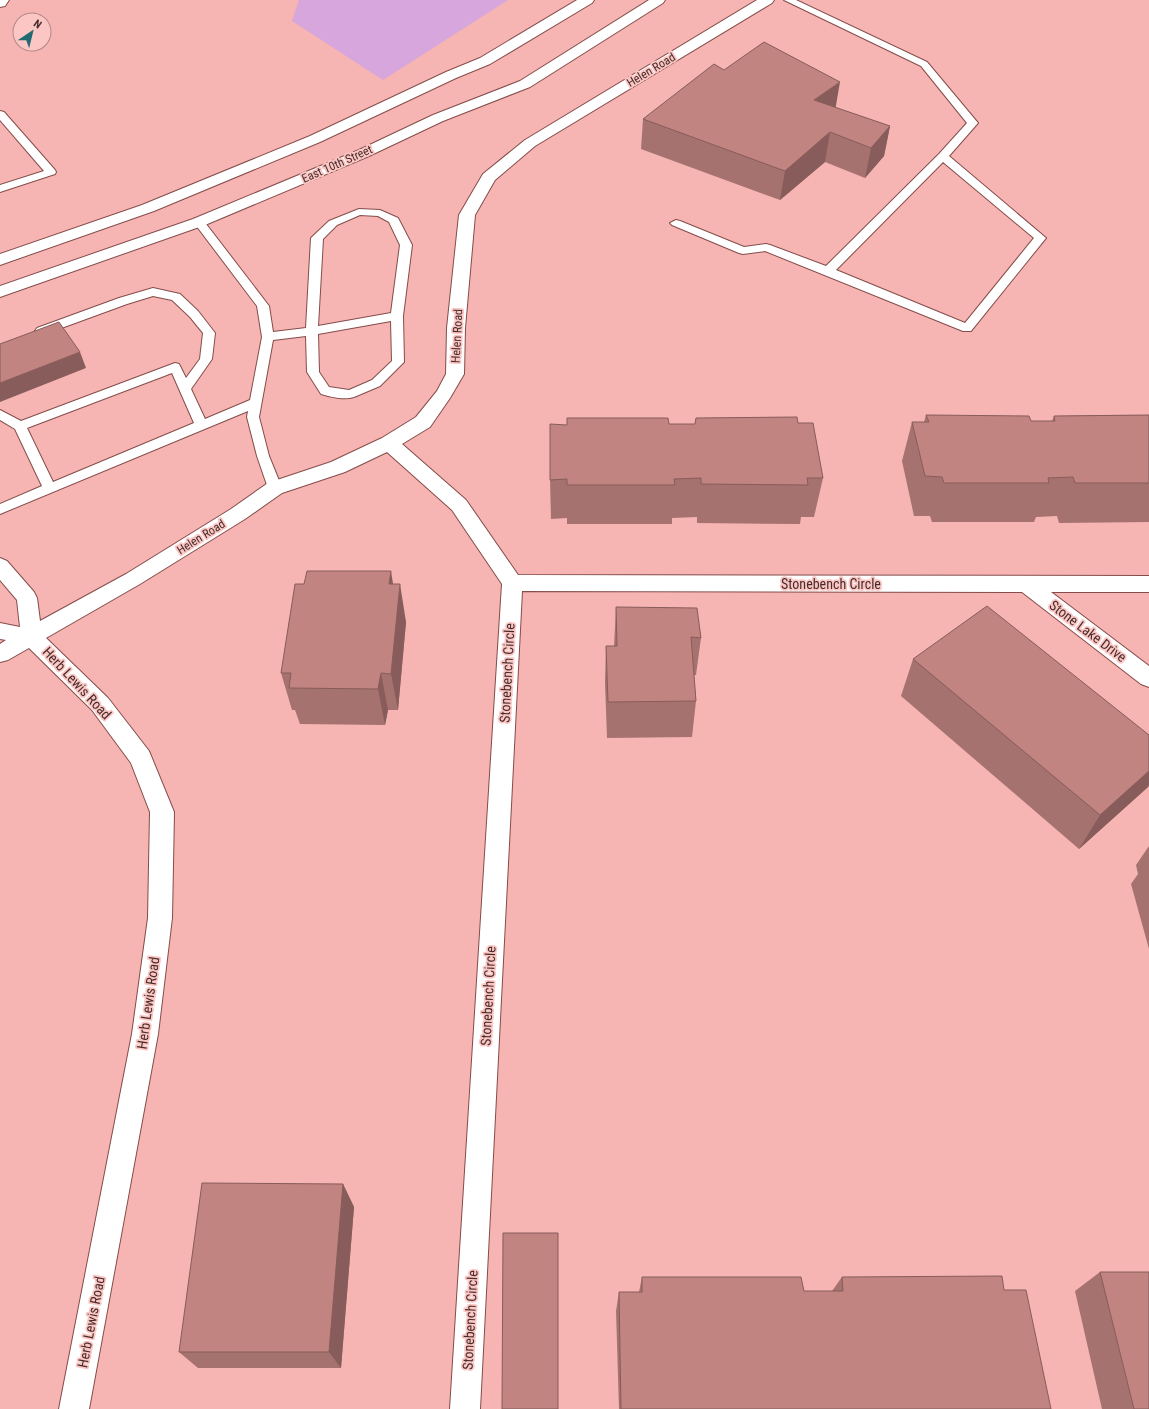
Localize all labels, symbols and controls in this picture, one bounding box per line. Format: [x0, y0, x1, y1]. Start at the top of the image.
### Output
north arrow [12, 12, 52, 52]
text: N [31, 17, 44, 32]
street label: Helen Road [624, 50, 678, 90]
street label: East 10th Street [300, 142, 375, 186]
street label: Helen Road [449, 309, 465, 363]
street label: Helen Road [174, 517, 228, 557]
street label: Stonebench Circle [781, 576, 881, 592]
street label: Stone Lake Drive [1046, 597, 1130, 665]
street label: Stonebench Circle [496, 622, 518, 723]
street label: Herb Lewis Road [39, 644, 115, 722]
street label: Stonebench Circle [477, 945, 499, 1046]
street label: Herb Lewis Road [134, 956, 162, 1050]
street label: Stonebench Circle [459, 1269, 481, 1370]
street label: Herb Lewis Road [74, 1275, 108, 1369]

